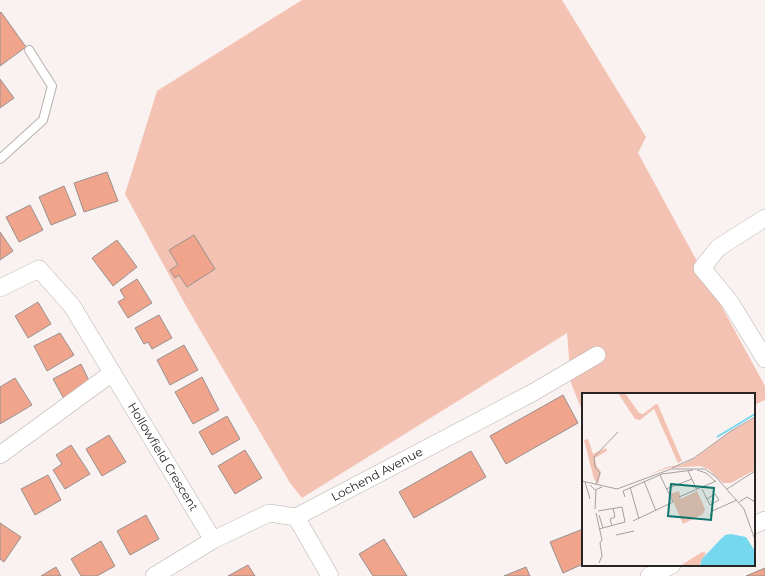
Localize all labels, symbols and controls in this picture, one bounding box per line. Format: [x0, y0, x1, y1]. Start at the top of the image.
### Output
inset map [582, 393, 755, 566]
street label: Hollowfield Crescent [125, 400, 202, 514]
street label: Lochend Avenue [328, 444, 425, 504]

